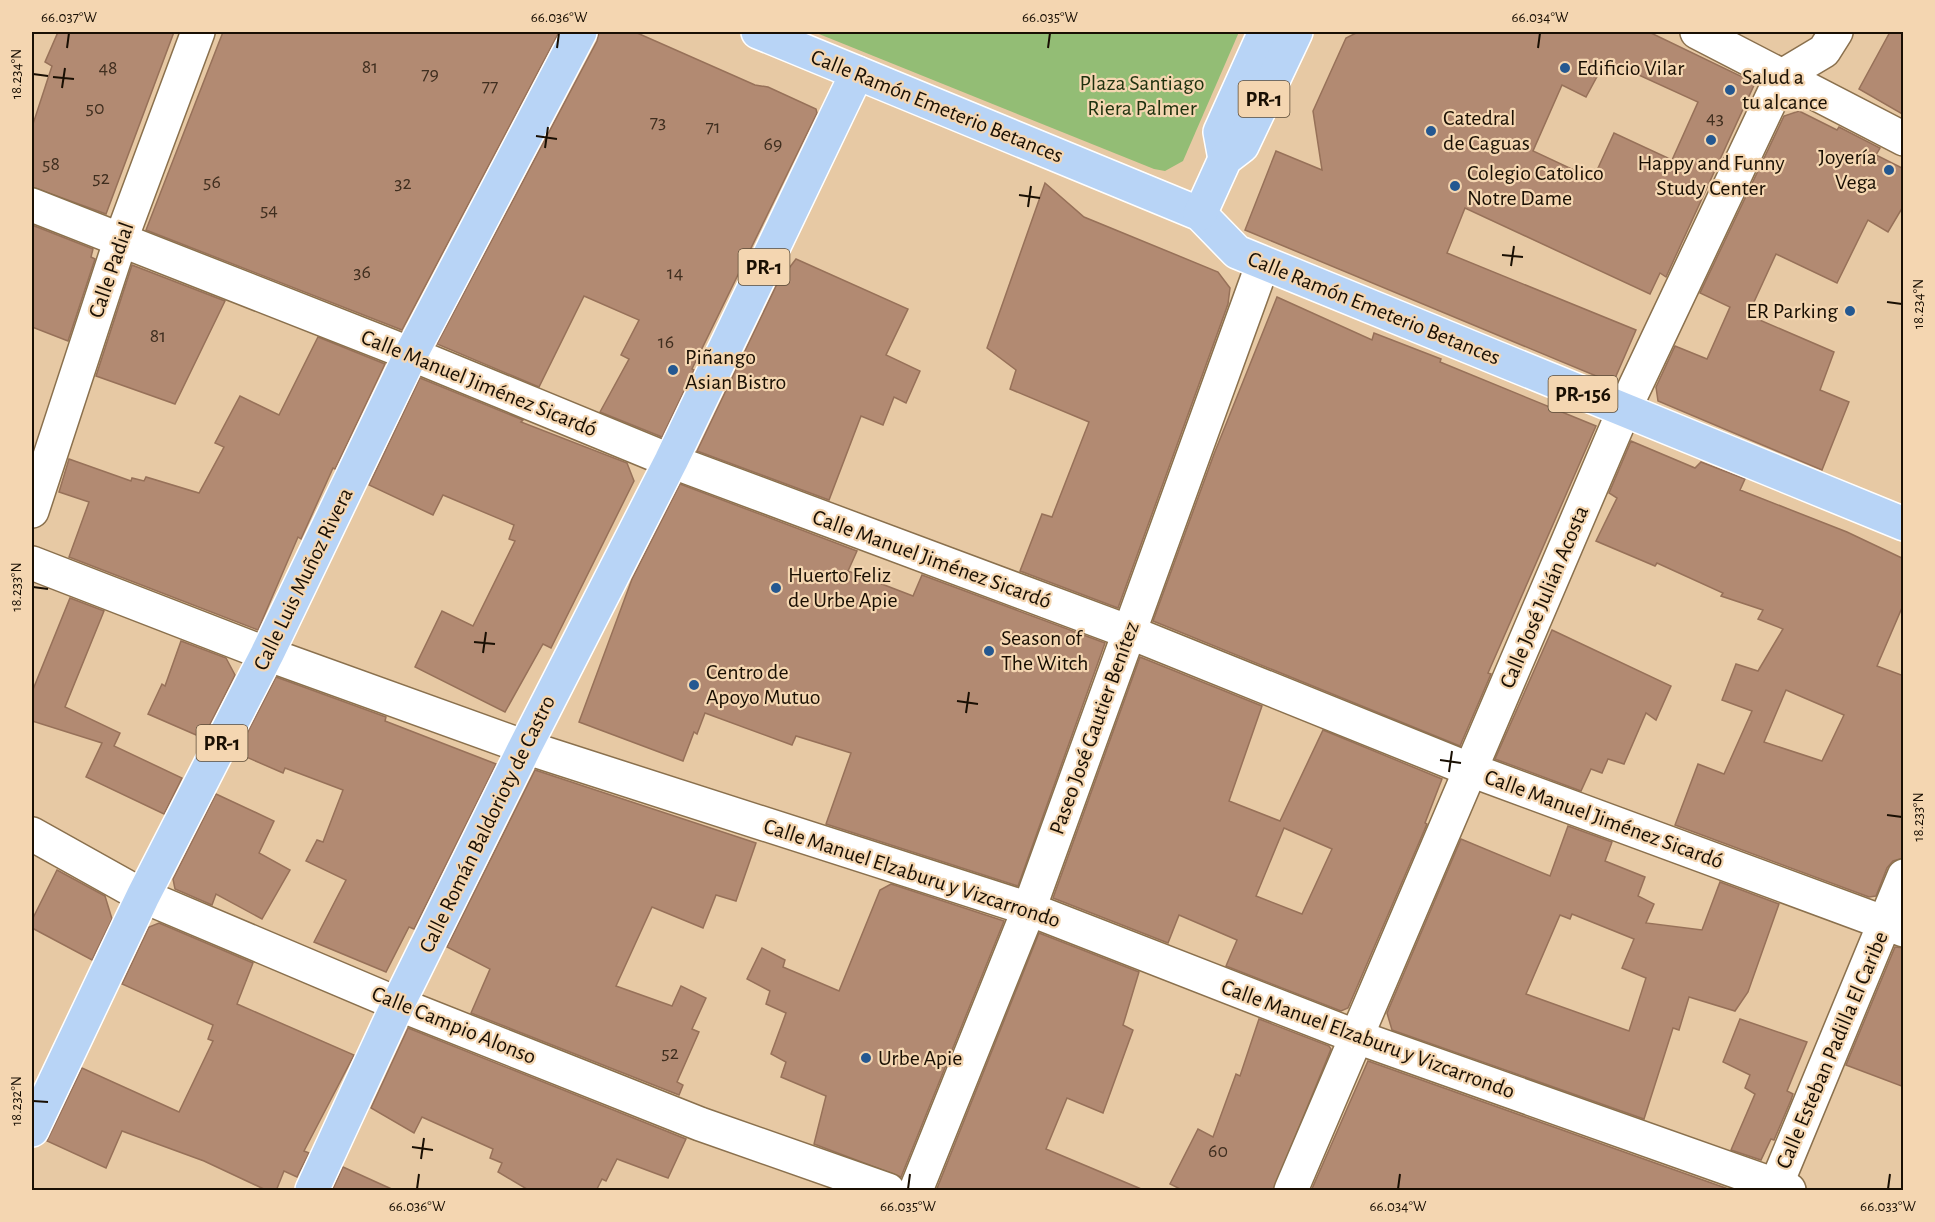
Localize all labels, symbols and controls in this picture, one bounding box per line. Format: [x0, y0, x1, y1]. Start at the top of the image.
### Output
text: 66.037°W [41, 10, 98, 25]
text: 66.036°W [531, 10, 588, 25]
text: 66.035°W [1022, 10, 1079, 25]
text: 66.034°W [1512, 10, 1569, 25]
street label: Calle Ramón Emeterio Betances [808, 45, 1066, 167]
text: 18.234°N [9, 49, 24, 99]
house number: 81 [362, 57, 378, 77]
place label: Edificio Vilar [1577, 57, 1684, 79]
house number: 48 [98, 58, 118, 78]
marker: Edificio Vilar [1558, 61, 1572, 75]
house number: 79 [421, 64, 439, 84]
place label: Salud a tu alcance [1742, 66, 1828, 113]
park label: Plaza Santiago Riera Palmer [1079, 72, 1205, 119]
house number: 77 [482, 76, 498, 96]
road number: PR-1 [1238, 81, 1290, 117]
marker: Salud a tu alcance [1723, 83, 1737, 97]
house number: 50 [86, 98, 104, 118]
place label: Catedral de Caguas [1443, 107, 1530, 154]
house number: 43 [1706, 108, 1724, 128]
house number: 73 [650, 112, 666, 132]
house number: 71 [705, 117, 721, 137]
marker: Catedral de Caguas [1424, 124, 1438, 138]
marker: Happy and Funny Study Center [1704, 133, 1718, 147]
house number: 69 [764, 134, 782, 154]
place label: Joyería Vega [1818, 146, 1877, 193]
place label: Happy and Funny Study Center [1637, 152, 1785, 199]
house number: 58 [42, 154, 60, 174]
place label: Colegio Catolico Notre Dame [1467, 162, 1604, 209]
marker: Joyería Vega [1882, 163, 1896, 177]
house number: 52 [92, 168, 110, 188]
house number: 56 [203, 172, 221, 192]
house number: 32 [394, 173, 412, 193]
marker: Colegio Catolico Notre Dame [1448, 179, 1462, 193]
house number: 54 [260, 200, 278, 220]
street label: Calle Padial [84, 219, 138, 321]
street label: Calle Ramón Emeterio Betances [1245, 247, 1503, 369]
road number: PR-1 [738, 249, 789, 285]
house number: 36 [353, 262, 371, 282]
house number: 14 [667, 263, 683, 283]
text: 18.234°N [1911, 279, 1926, 329]
place label: ER Parking [1746, 300, 1838, 322]
marker: ER Parking [1843, 304, 1857, 318]
house number: 81 [150, 326, 166, 346]
street label: Calle Manuel Jiménez Sicardó [358, 326, 600, 440]
house number: 16 [658, 332, 674, 352]
place label: Piñango Asian Bistro [685, 346, 786, 393]
marker: Piñango Asian Bistro [666, 363, 680, 377]
road number: PR-156 [1548, 376, 1618, 412]
street label: Calle Luis Muñoz Rivera [249, 484, 357, 674]
street label: Calle José Julián Acosta [1496, 503, 1592, 691]
street label: Calle Manuel Jiménez Sicardó [810, 506, 1054, 612]
text: 18.233°N [9, 562, 24, 612]
place label: Huerto Feliz de Urbe Apie [788, 564, 898, 611]
marker: Huerto Feliz de Urbe Apie [769, 581, 783, 595]
street label: Paseo José Gautier Benítez [1045, 619, 1143, 837]
place label: Season of The Witch [1001, 627, 1088, 674]
marker: Season of The Witch [982, 644, 996, 658]
place label: Centro de Apoyo Mutuo [706, 661, 821, 708]
marker: Centro de Apoyo Mutuo [687, 678, 701, 692]
street label: Calle Román Baldorioty de Castro [415, 692, 559, 956]
road number: PR-1 [196, 725, 248, 761]
street label: Calle Manuel Jiménez Sicardó [1482, 766, 1726, 872]
text: 18.233°N [1911, 792, 1926, 842]
street label: Calle Manuel Elzaburu y Vizcarrondo [761, 815, 1063, 931]
street label: Calle Esteban Padilla El Caribe [1772, 928, 1892, 1172]
street label: Calle Manuel Elzaburu y Vizcarrondo [1218, 976, 1518, 1102]
street label: Calle Campio Alonso [369, 982, 539, 1068]
house number: 52 [661, 1043, 679, 1063]
place label: Urbe Apie [878, 1047, 962, 1069]
marker: Urbe Apie [859, 1051, 873, 1065]
text: 18.232°N [9, 1076, 24, 1126]
house number: 60 [1208, 1141, 1228, 1161]
text: 66.036°W [389, 1199, 446, 1214]
text: 66.035°W [880, 1199, 937, 1214]
text: 66.034°W [1370, 1199, 1427, 1214]
text: 66.033°W [1860, 1199, 1917, 1214]

